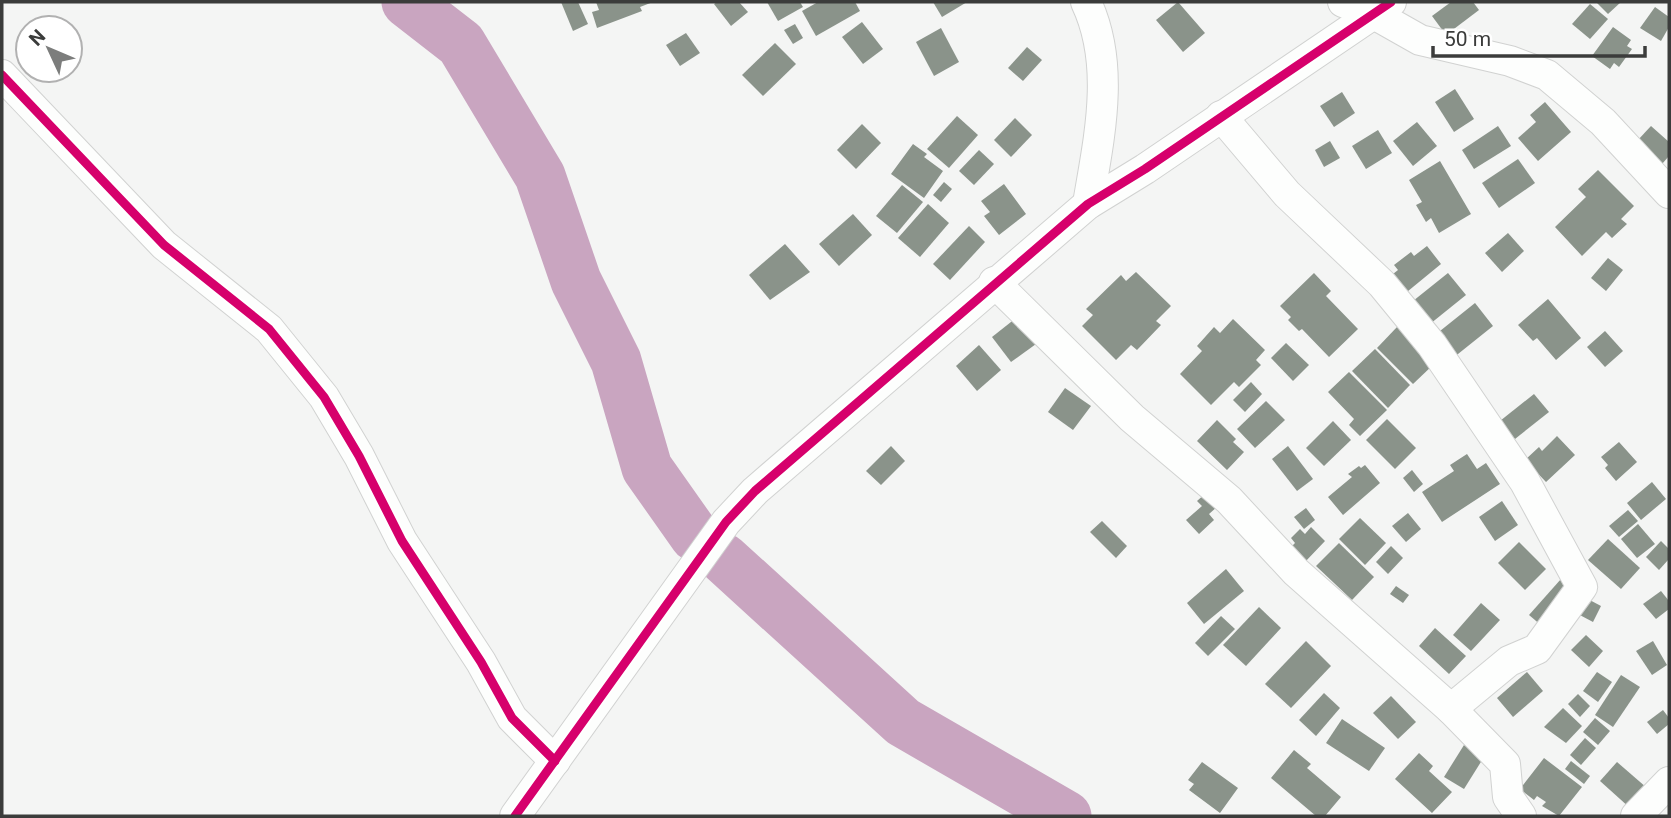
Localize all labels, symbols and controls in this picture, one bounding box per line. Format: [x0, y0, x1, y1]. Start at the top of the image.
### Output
north arrow [14, 14, 84, 84]
scale bar [1433, 14, 1645, 58]
text: N [24, 25, 50, 50]
text: 50 m [1444, 27, 1491, 51]

